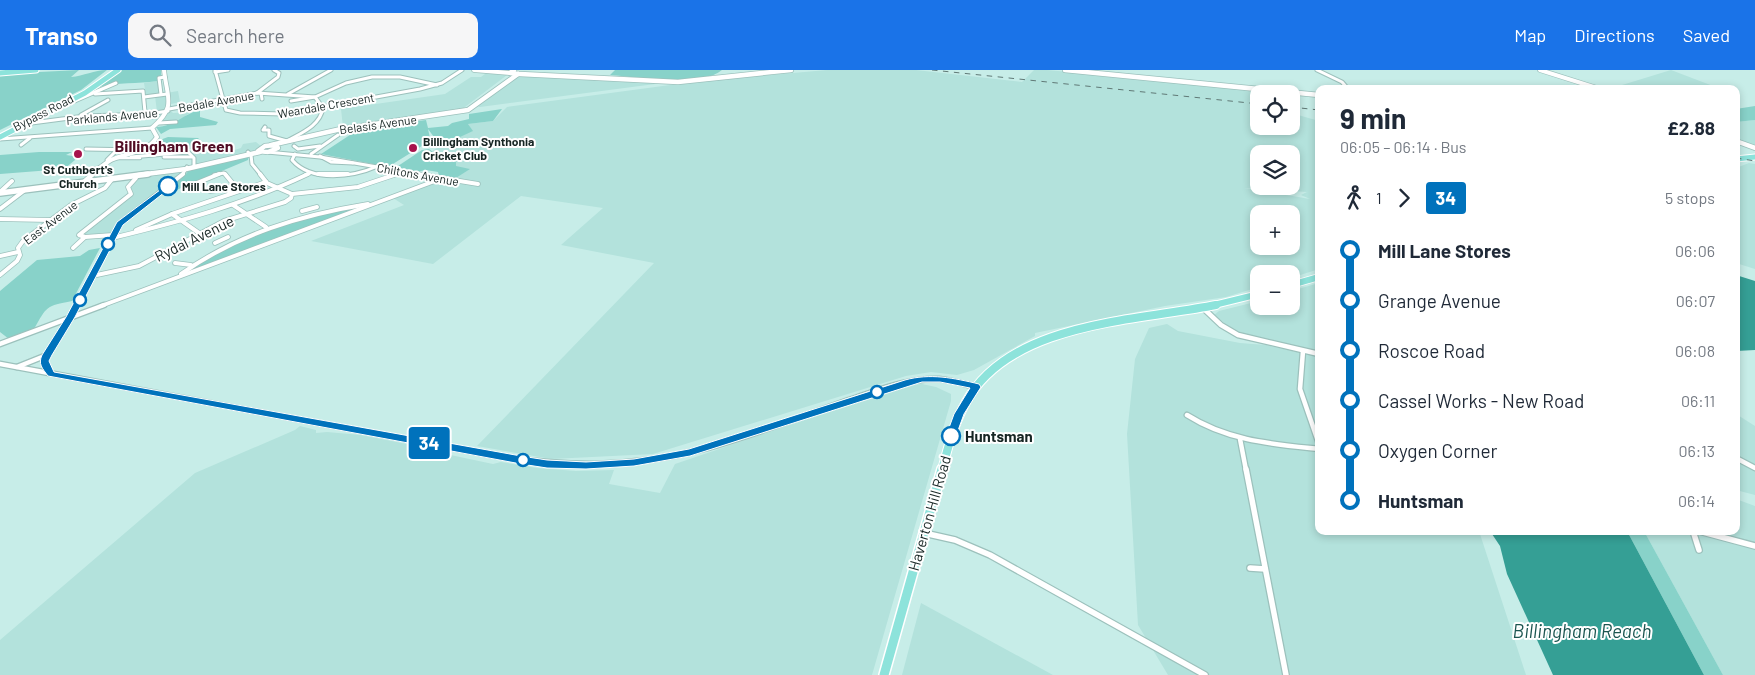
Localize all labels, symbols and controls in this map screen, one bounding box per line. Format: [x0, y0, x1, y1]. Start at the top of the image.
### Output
search box [128, 13, 478, 58]
text: Transo [25, 21, 98, 50]
icon: search [146, 21, 174, 49]
text: Search here [186, 24, 285, 47]
text: Map [1514, 24, 1546, 46]
text: Directions [1574, 24, 1655, 46]
text: Saved [1683, 24, 1730, 46]
map controls [1250, 85, 1300, 315]
button: locate [1250, 85, 1300, 135]
street label: Bedale Avenue [177, 87, 255, 115]
street label: Weardale Crescent [276, 90, 376, 120]
street label: Bypass Road [10, 91, 76, 133]
text: 9 min [1340, 101, 1406, 135]
street label: Parklands Avenue [66, 105, 158, 127]
street label: Belasis Avenue [338, 112, 418, 136]
text: £2.88 [1667, 116, 1715, 139]
place label: Billingham Synthonia Cricket Club [423, 134, 534, 162]
district label: Billingham Green [114, 136, 234, 155]
text: 06:05 – 06:14 · Bus [1340, 137, 1467, 156]
marker: Billingham Synthonia Cricket Club [407, 142, 419, 154]
button: layers [1250, 145, 1300, 195]
marker: St Cuthbert's Church [72, 148, 84, 160]
street label: Chiltons Avenue [376, 160, 460, 188]
place label: St Cuthbert's Church [43, 162, 113, 190]
marker: Mill Lane Stores [158, 176, 178, 196]
place label: Mill Lane Stores [182, 179, 266, 193]
icon: walk [1340, 184, 1368, 212]
icon: forward [1390, 184, 1418, 212]
text: 34 [1436, 187, 1456, 209]
text: 1 [1376, 188, 1382, 207]
text: 5 stops [1665, 188, 1715, 207]
street label: East Avenue [20, 197, 80, 247]
button: + [1250, 205, 1300, 255]
street label: Rydal Avenue [151, 211, 237, 265]
unlabelled marker [101, 237, 115, 251]
text: Mill Lane Stores [1378, 239, 1511, 262]
text: 06:06 [1675, 241, 1715, 260]
button: − [1250, 265, 1300, 315]
text: Grange Avenue [1378, 289, 1501, 312]
text: 06:07 [1676, 291, 1715, 310]
unlabelled marker [73, 293, 87, 307]
text: Roscoe Road [1378, 339, 1485, 362]
text: 06:08 [1675, 341, 1715, 360]
unlabelled marker [870, 385, 884, 399]
text: Cassel Works - New Road [1378, 389, 1584, 412]
text: 06:11 [1681, 391, 1715, 410]
marker: Huntsman [941, 426, 961, 446]
line badge: 34 [406, 427, 452, 459]
place label: Huntsman [965, 427, 1033, 445]
text: 34 [419, 432, 439, 454]
text: Oxygen Corner [1378, 439, 1498, 462]
text: 06:13 [1678, 441, 1715, 460]
unlabelled marker [516, 453, 530, 467]
street label: Haverton Hill Road [904, 453, 954, 573]
text: Huntsman [1378, 489, 1464, 512]
text: 06:14 [1678, 491, 1715, 510]
water label: Billingham Reach [1513, 619, 1651, 642]

